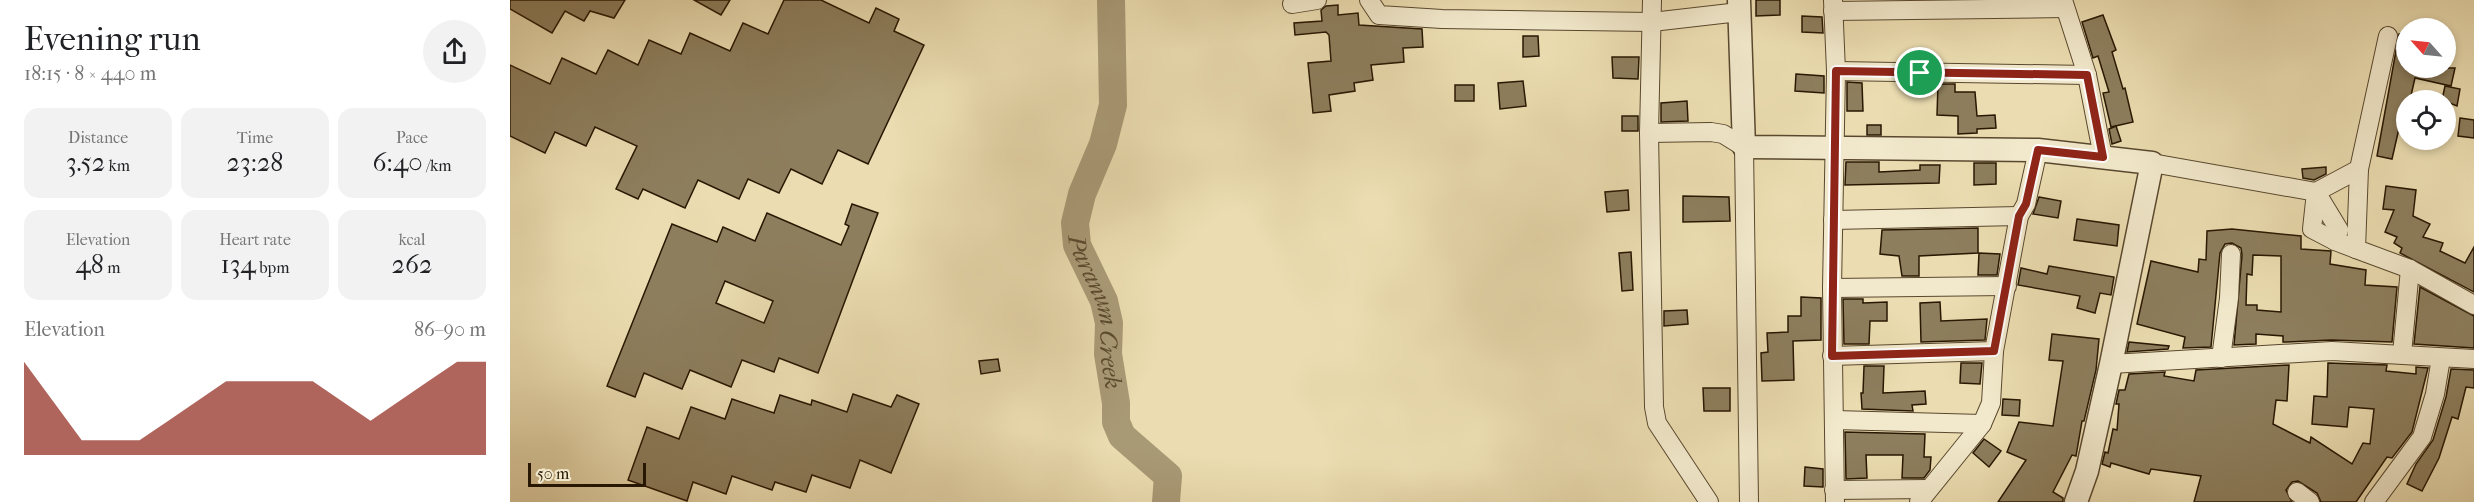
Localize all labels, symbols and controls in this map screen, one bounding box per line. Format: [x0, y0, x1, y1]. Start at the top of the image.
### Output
north arrow [2396, 18, 2456, 78]
map controls [2396, 18, 2456, 150]
text: Evening run [24, 20, 201, 59]
button: share [423, 20, 486, 83]
pin [1894, 47, 1945, 98]
icon: arrive [1903, 56, 1936, 89]
text: 18:15 · 8 × 440 m [24, 62, 156, 85]
button: locate [2396, 90, 2456, 150]
text: Distance [68, 128, 128, 147]
text: Time [237, 128, 273, 147]
text: Pace [396, 128, 428, 147]
text: 3.52 [66, 147, 105, 178]
text: 23:28 [227, 147, 283, 178]
text: 6:40 [373, 147, 423, 178]
text: km [105, 156, 130, 175]
text: /km [423, 156, 451, 175]
text: Elevation [66, 230, 130, 249]
text: Heart rate [219, 230, 291, 249]
text: kcal [399, 230, 425, 249]
water label: Paranum Creek [1062, 233, 1127, 391]
text: 48 [75, 249, 104, 280]
text: 134 [220, 249, 256, 280]
text: 262 [392, 249, 432, 280]
text: m [104, 258, 121, 277]
text: bpm [256, 258, 290, 277]
text: Elevation [24, 318, 105, 341]
text: 86–90 m [414, 318, 486, 341]
scale bar [528, 460, 646, 488]
text: 50 m [537, 464, 569, 483]

